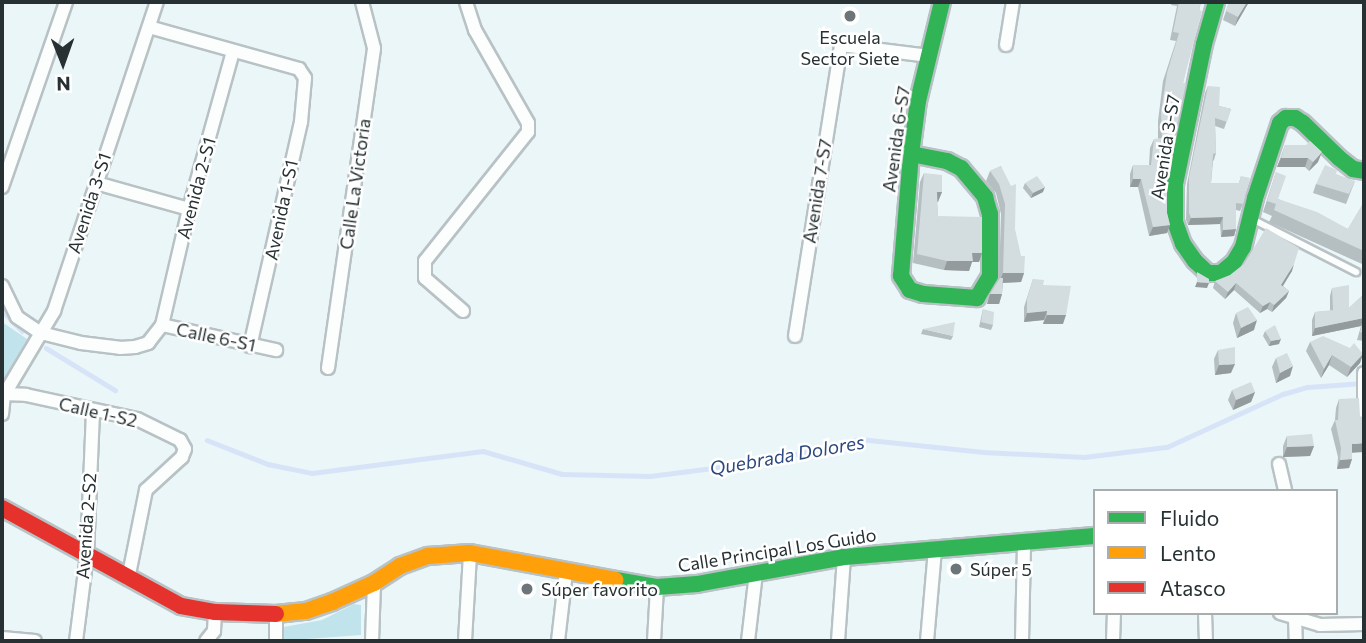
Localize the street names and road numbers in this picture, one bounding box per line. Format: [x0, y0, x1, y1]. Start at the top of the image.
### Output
street label: Avenida 6-S7 [878, 85, 914, 193]
street label: Avenida 3-S7 [1146, 93, 1184, 201]
street label: Calle La Victoria [335, 117, 375, 251]
street label: Avenida 2-S1 [172, 135, 220, 241]
street label: Avenida 7-S7 [798, 137, 836, 245]
street label: Avenida 3-S1 [63, 150, 115, 256]
street label: Avenida 1-S1 [260, 158, 302, 262]
street label: Calle 6-S1 [174, 318, 258, 356]
street label: Calle 1-S2 [57, 393, 139, 431]
street label: Avenida 2-S2 [72, 472, 100, 580]
street label: Calle Principal Los Guido [676, 524, 878, 576]

